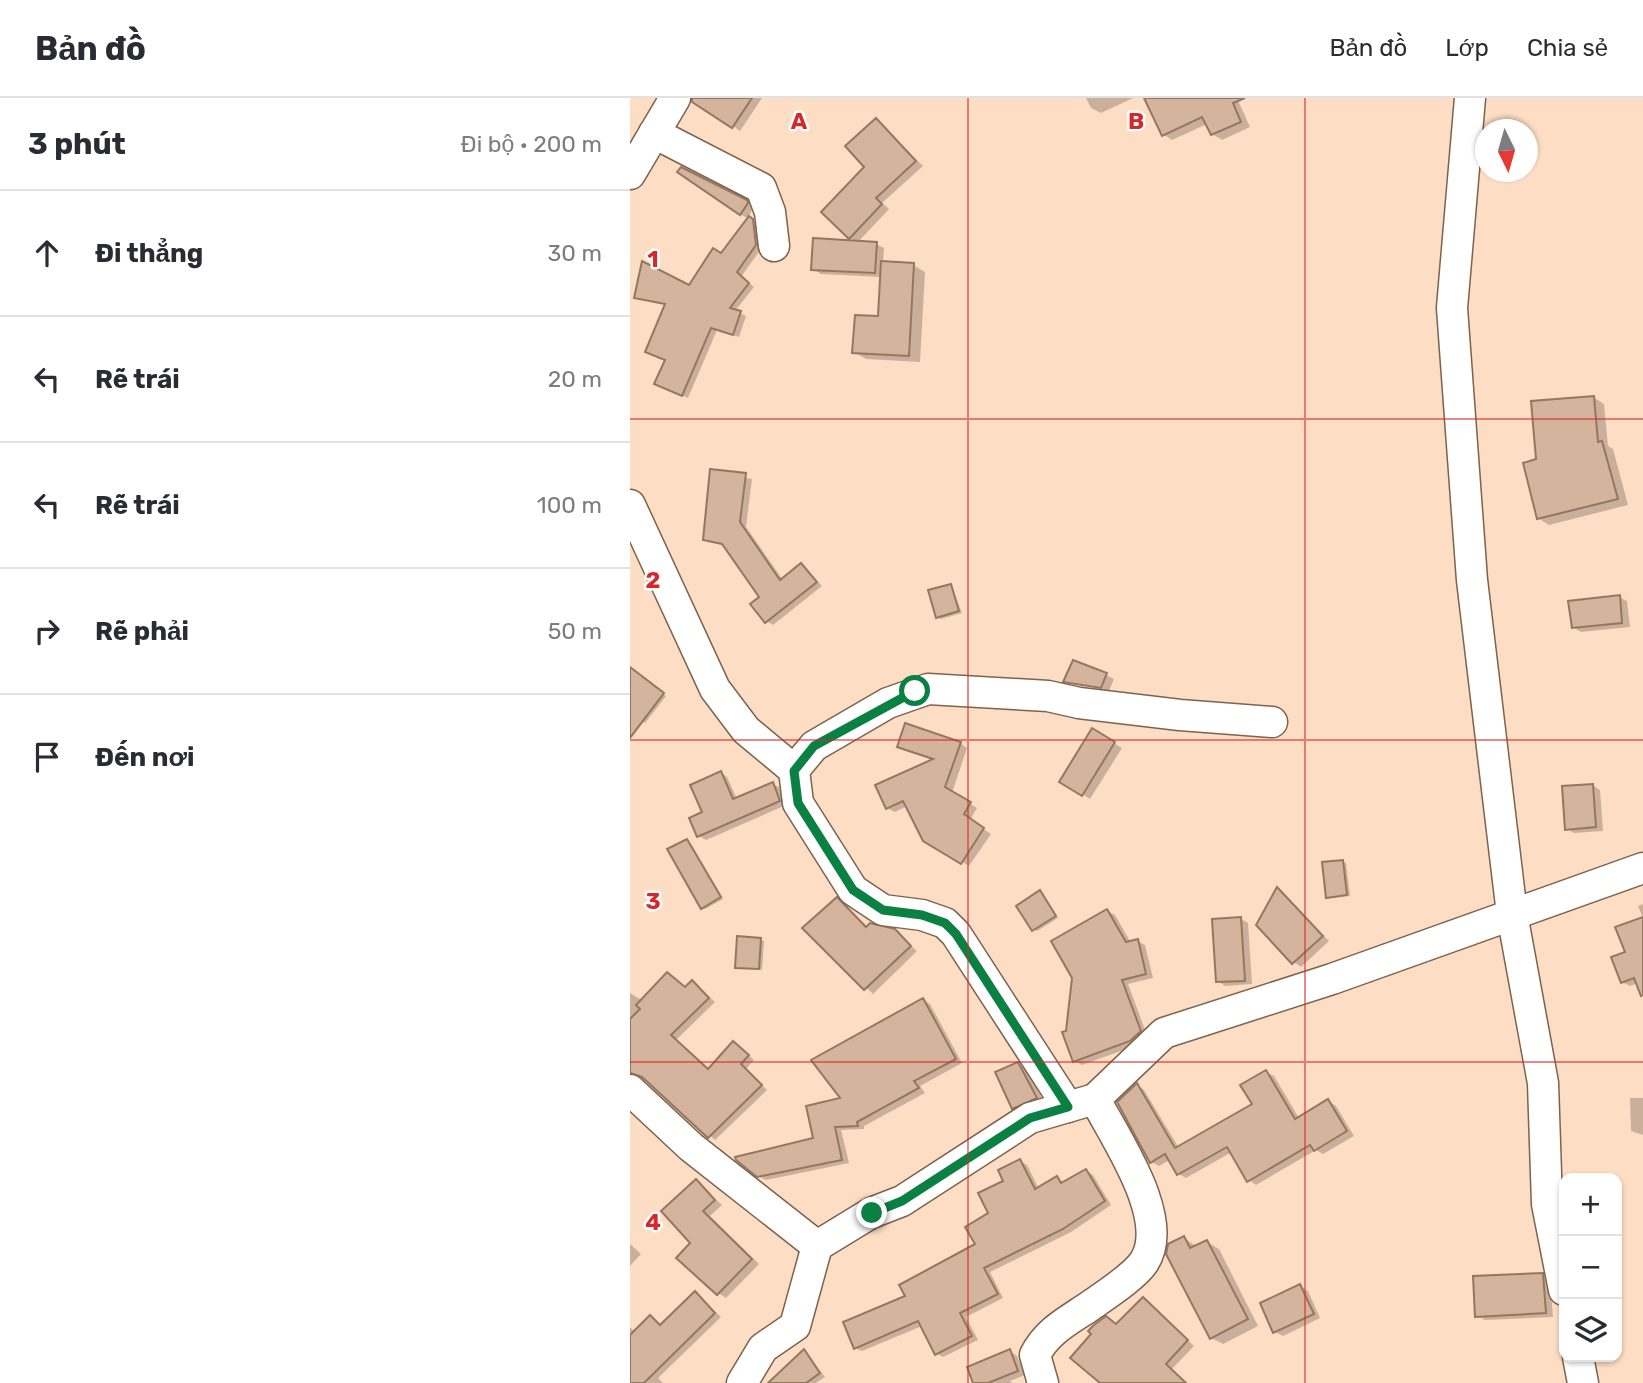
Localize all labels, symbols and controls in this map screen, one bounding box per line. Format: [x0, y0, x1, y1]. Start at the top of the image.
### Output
text: Bản đồ [35, 29, 146, 68]
text: Bản đồ [1329, 34, 1407, 62]
text: Lớp [1445, 34, 1489, 62]
text: Chia sẻ [1527, 34, 1608, 62]
text: A [791, 107, 808, 135]
text: B [1128, 107, 1144, 135]
north arrow [1475, 119, 1538, 182]
text: 3 phút [28, 126, 126, 162]
text: Đi bộ · 200 m [461, 130, 602, 158]
icon: ahead [28, 234, 66, 272]
text: Đi thẳng [95, 238, 203, 269]
text: 30 m [547, 239, 602, 267]
text: 1 [647, 245, 659, 273]
icon: left [28, 360, 66, 398]
text: Rẽ trái [95, 364, 180, 395]
text: 20 m [548, 365, 602, 393]
icon: left [28, 486, 66, 524]
text: Rẽ trái [95, 490, 180, 521]
text: 100 m [537, 491, 602, 519]
text: 2 [646, 566, 660, 594]
icon: right [28, 612, 66, 650]
text: Rẽ phải [95, 616, 189, 647]
text: 50 m [548, 617, 602, 645]
route start [899, 675, 930, 706]
icon: arrive [28, 738, 66, 776]
text: Đến nơi [95, 742, 194, 773]
text: 3 [645, 887, 661, 915]
map controls [1559, 1173, 1622, 1362]
button: + [1559, 1173, 1622, 1236]
route end [856, 1197, 887, 1228]
text: 4 [645, 1208, 661, 1236]
button: − [1559, 1236, 1622, 1299]
button: layers [1559, 1299, 1622, 1362]

